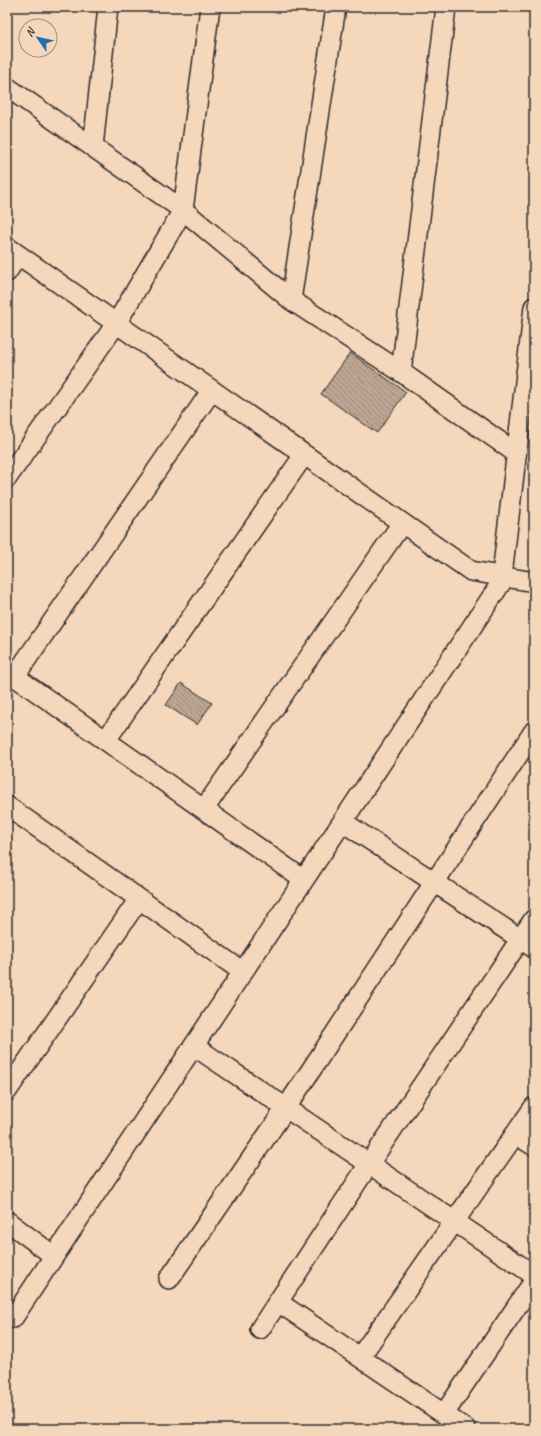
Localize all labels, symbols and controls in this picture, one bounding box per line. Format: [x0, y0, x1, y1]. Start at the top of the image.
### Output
north arrow [18, 18, 58, 58]
text: N [22, 24, 39, 39]

